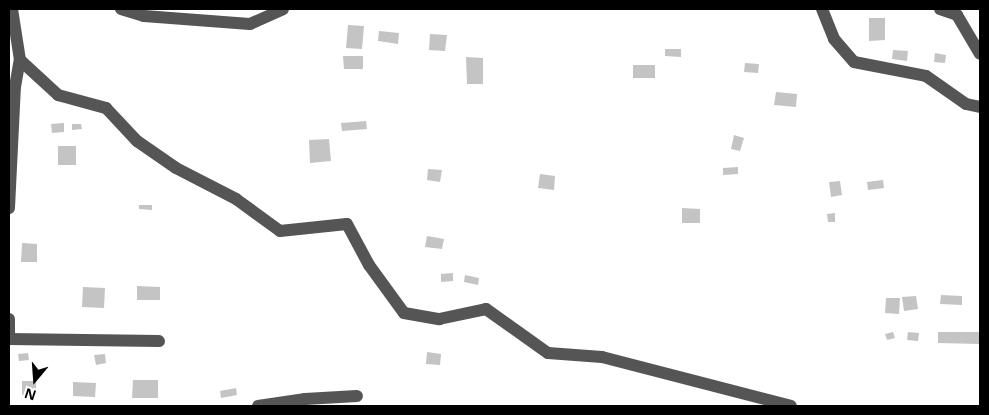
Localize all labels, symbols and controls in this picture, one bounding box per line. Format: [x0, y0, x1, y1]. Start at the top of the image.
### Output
north arrow [10, 355, 60, 405]
text: N [22, 384, 39, 406]

